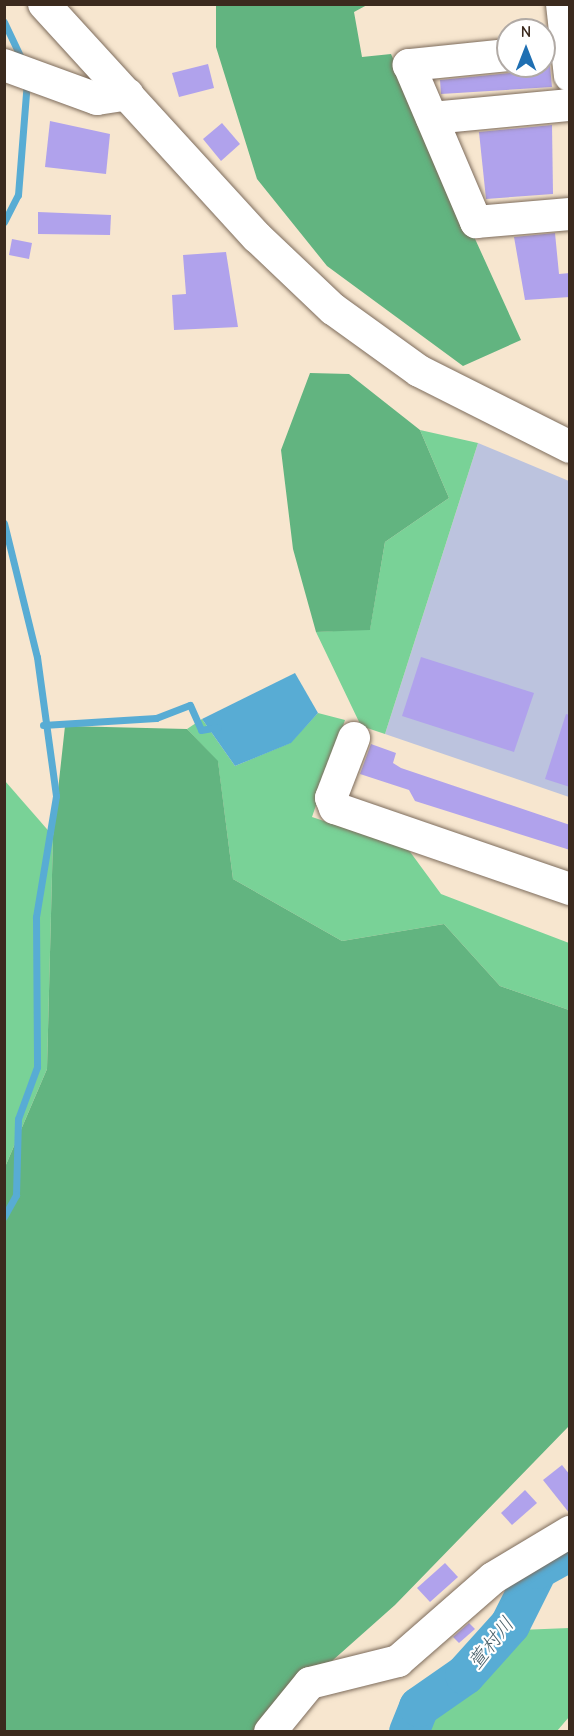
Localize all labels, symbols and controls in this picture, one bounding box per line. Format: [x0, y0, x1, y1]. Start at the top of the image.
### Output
north arrow [496, 18, 556, 78]
text: N [521, 23, 531, 41]
water label: 萱村川 [463, 1612, 519, 1674]

